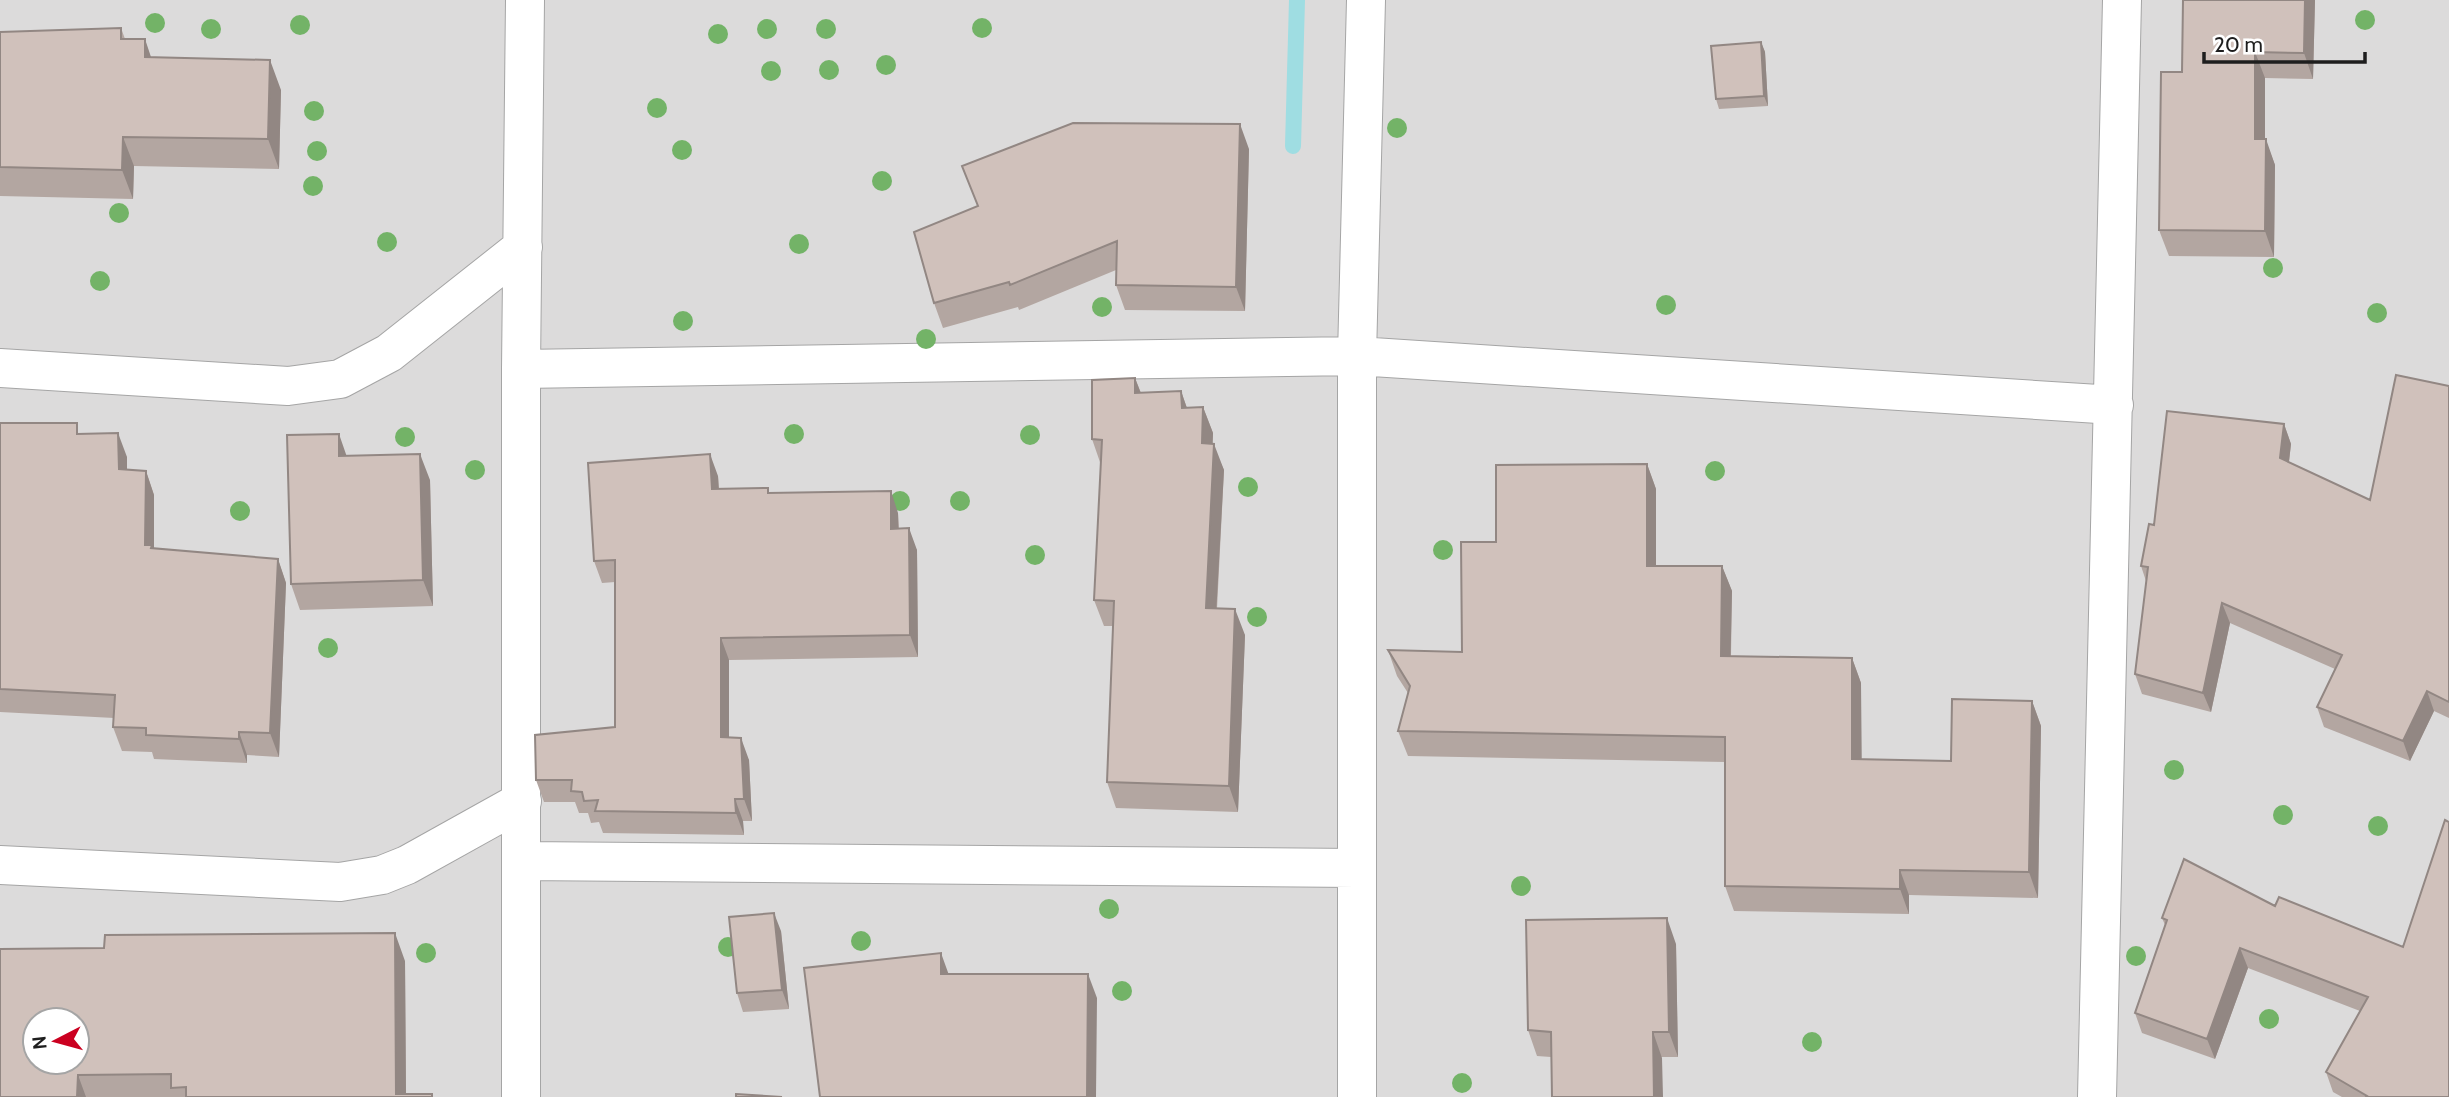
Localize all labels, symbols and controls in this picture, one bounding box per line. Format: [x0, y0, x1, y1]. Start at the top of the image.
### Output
scale bar [2204, 21, 2365, 65]
text: 20 m [2214, 32, 2263, 57]
north arrow [21, 1006, 91, 1076]
text: N [27, 1035, 52, 1051]

